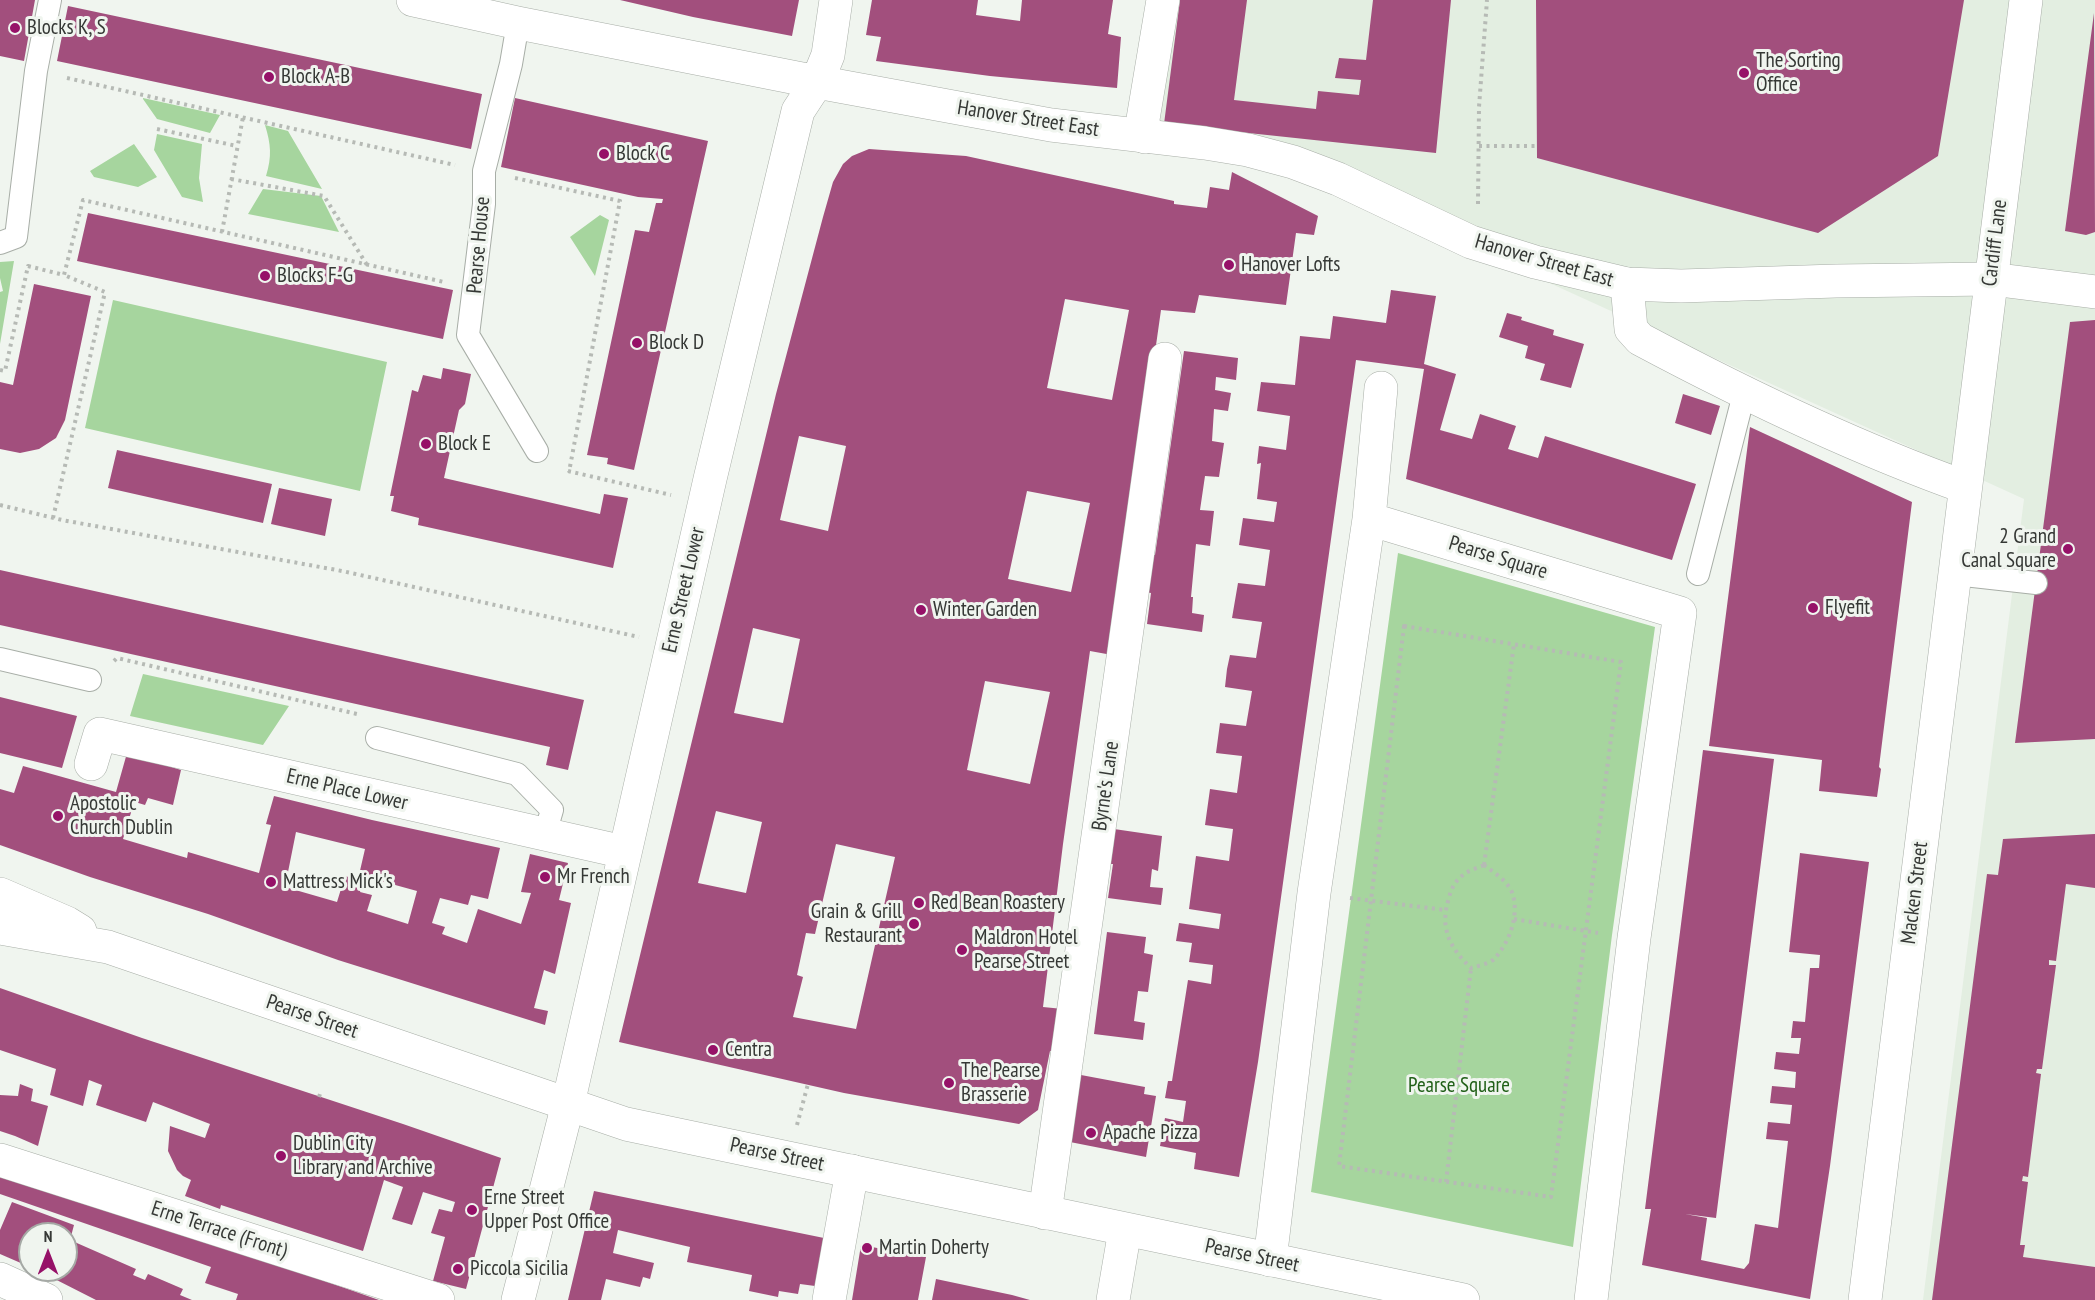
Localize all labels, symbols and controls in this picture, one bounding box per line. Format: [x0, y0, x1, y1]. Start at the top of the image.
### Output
place label: Blocks K, S [27, 15, 106, 41]
marker: Blocks K, S [8, 21, 22, 35]
place label: The Sorting Office [1756, 48, 1841, 98]
place label: Block A-B [281, 64, 350, 90]
marker: The Sorting Office [1737, 66, 1751, 80]
marker: Block A-B [262, 70, 276, 84]
street label: Hanover Street East [955, 95, 1101, 143]
place label: Block C [616, 141, 670, 167]
marker: Block C [597, 147, 611, 161]
street label: Pearse House [462, 196, 496, 294]
street label: Cardiff Lane [1977, 198, 2013, 288]
street label: Hanover Street East [1472, 229, 1616, 293]
place label: Hanover Lofts [1241, 252, 1340, 278]
marker: Hanover Lofts [1222, 258, 1236, 272]
place label: Blocks F-G [277, 263, 353, 289]
marker: Blocks F-G [258, 269, 272, 283]
place label: Block D [649, 330, 704, 356]
marker: Block D [630, 336, 644, 350]
place label: Block E [438, 431, 491, 457]
marker: Block E [419, 437, 433, 451]
place label: 2 Grand Canal Square [1961, 524, 2056, 574]
street label: Erne Street Lower [657, 525, 711, 655]
street label: Pearse Square [1446, 531, 1550, 585]
marker: 2 Grand Canal Square [2061, 542, 2075, 556]
place label: Flyefit [1825, 595, 1870, 621]
place label: Winter Garden [933, 597, 1037, 623]
marker: Flyefit [1806, 601, 1820, 615]
marker: Winter Garden [914, 603, 928, 617]
street label: Byrne's Lane [1087, 740, 1125, 832]
street label: Erne Place Lower [284, 764, 410, 816]
place label: Apostolic Church Dublin [70, 791, 173, 841]
marker: Apostolic Church Dublin [51, 809, 65, 823]
street label: Macken Street [1896, 840, 1934, 946]
place label: Mr French [557, 864, 630, 890]
place label: Mattress Mick's [283, 869, 393, 895]
marker: Mr French [538, 870, 552, 884]
marker: Mattress Mick's [264, 875, 278, 889]
place label: Red Bean Roastery [931, 890, 1065, 916]
marker: Red Bean Roastery [912, 896, 926, 910]
place label: Grain & Grill Restaurant [811, 899, 902, 949]
marker: Grain & Grill Restaurant [907, 917, 921, 931]
place label: Maldron Hotel Pearse Street [974, 925, 1078, 975]
marker: Maldron Hotel Pearse Street [955, 943, 969, 957]
street label: Pearse Street [263, 990, 361, 1044]
place label: Centra [725, 1037, 772, 1063]
marker: Centra [706, 1043, 720, 1057]
place label: The Pearse Brasserie [961, 1058, 1040, 1108]
park label: Pearse Square [1408, 1073, 1510, 1099]
marker: The Pearse Brasserie [942, 1076, 956, 1090]
place label: Apache Pizza [1103, 1120, 1198, 1146]
marker: Apache Pizza [1084, 1126, 1098, 1140]
place label: Dublin City Library and Archive [293, 1131, 433, 1181]
street label: Pearse Street [728, 1133, 826, 1177]
marker: Dublin City Library and Archive [274, 1149, 288, 1163]
place label: Erne Street Upper Post Office [484, 1185, 609, 1235]
street label: Erne Terrace (Front) [148, 1196, 290, 1264]
marker: Erne Street Upper Post Office [465, 1203, 479, 1217]
north arrow [18, 1222, 78, 1282]
text: N [44, 1226, 52, 1246]
street label: Pearse Street [1203, 1234, 1301, 1278]
place label: Martin Doherty [879, 1235, 989, 1261]
marker: Martin Doherty [860, 1241, 874, 1255]
place label: Piccola Sicilia [470, 1256, 569, 1282]
marker: Piccola Sicilia [451, 1262, 465, 1276]

